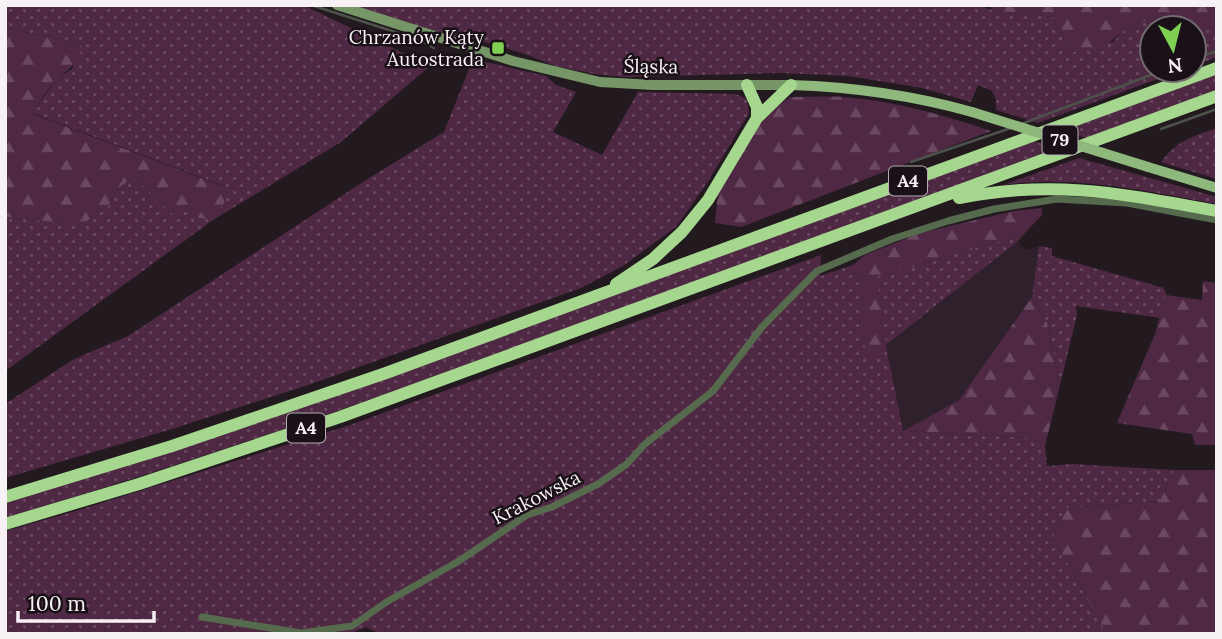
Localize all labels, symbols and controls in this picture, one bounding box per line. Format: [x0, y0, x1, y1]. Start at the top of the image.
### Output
north arrow [1138, 14, 1208, 84]
place label: Chrzanów Kąty Autostrada [349, 25, 484, 71]
marker: Chrzanów Kąty Autostrada [490, 40, 506, 56]
text: N [1166, 53, 1184, 79]
street label: Śląska [624, 54, 679, 78]
road number: 79 [1042, 125, 1078, 154]
road number: A4 [889, 166, 927, 196]
road number: A4 [287, 414, 325, 442]
street label: Krakowska [488, 464, 584, 529]
scale bar [18, 580, 154, 624]
text: 100 m [28, 590, 86, 617]

